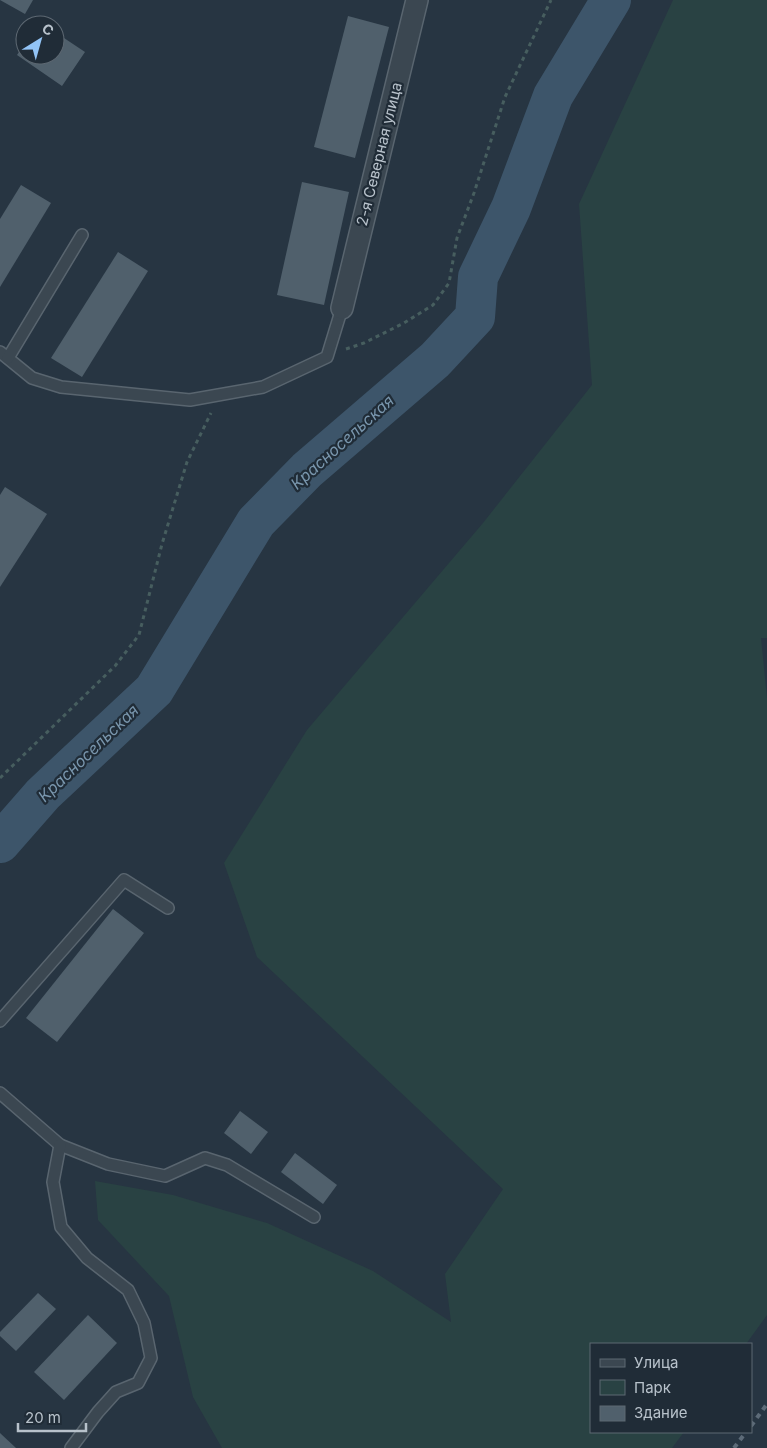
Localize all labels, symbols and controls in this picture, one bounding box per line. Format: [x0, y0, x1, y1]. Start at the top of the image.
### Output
north arrow [15, 15, 65, 65]
text: С [39, 19, 57, 39]
street label: 2-я Северная улица [352, 80, 406, 228]
water label: Красносельская [286, 390, 398, 494]
water label: Красносельская [34, 700, 142, 806]
legend [590, 1343, 752, 1433]
text: Улица [634, 1353, 678, 1372]
text: Парк [634, 1378, 671, 1397]
scale bar [18, 1400, 85, 1432]
text: Здание [634, 1403, 688, 1422]
text: 20 m [25, 1408, 61, 1427]

